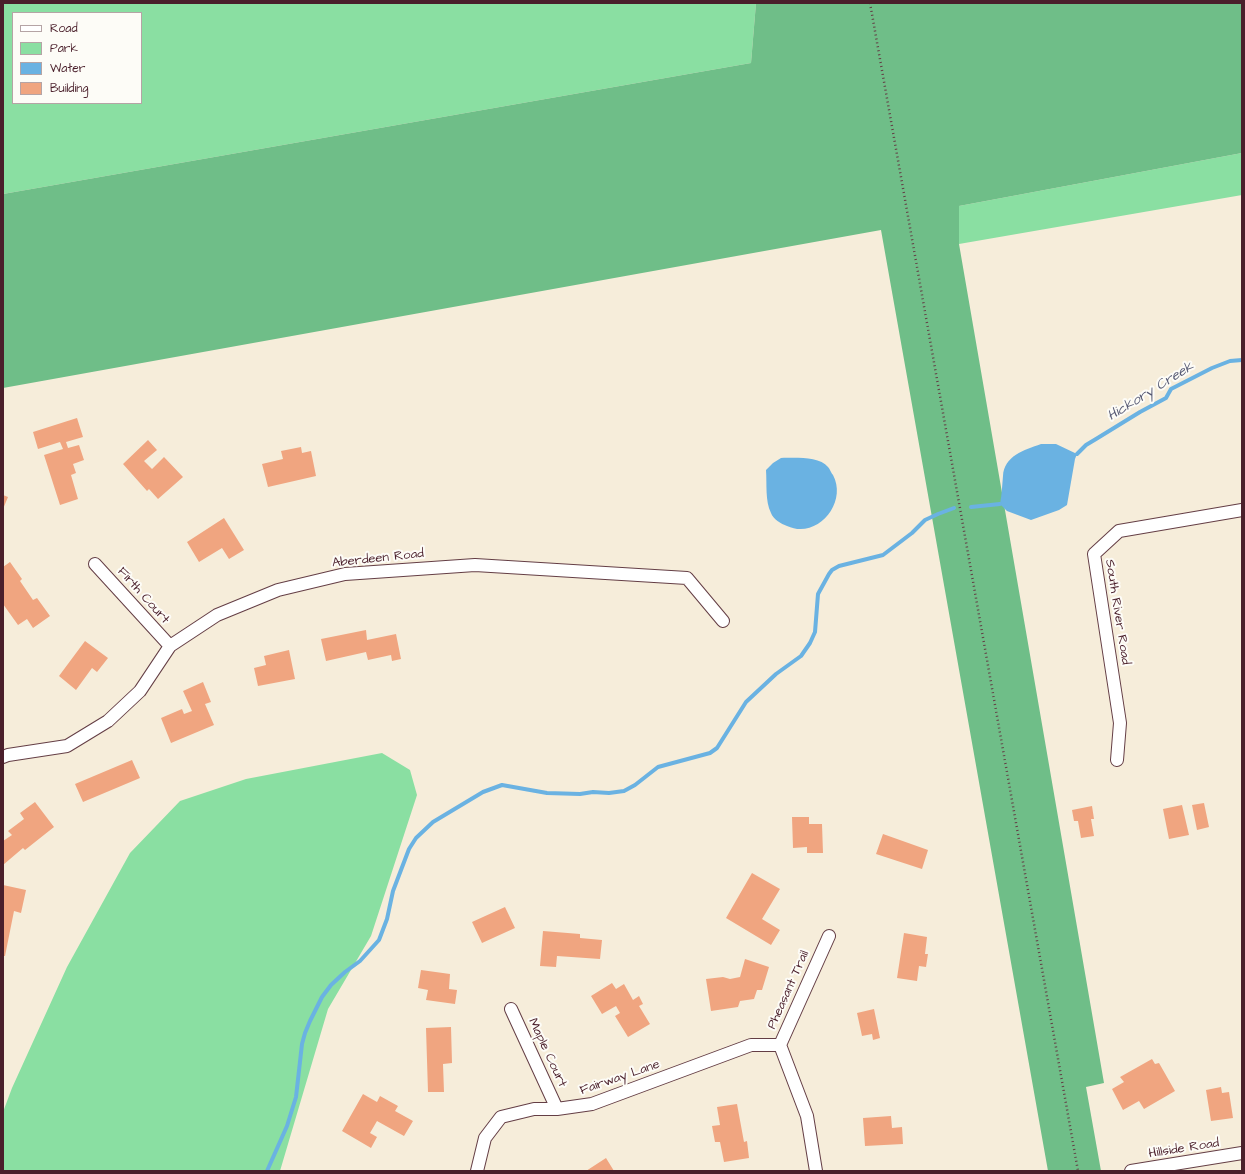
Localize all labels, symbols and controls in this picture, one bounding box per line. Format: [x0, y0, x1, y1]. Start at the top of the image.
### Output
legend [12, 12, 142, 104]
text: Road [50, 20, 78, 37]
text: Park [50, 40, 78, 57]
text: Water [50, 60, 85, 77]
text: Building [50, 80, 88, 97]
water label: Hickory Creek [1105, 359, 1197, 425]
street label: Aberdeen Road [331, 546, 425, 572]
street label: South River Road [1101, 558, 1133, 666]
street label: Firth Court [114, 565, 172, 627]
street label: Pheasant Trail [765, 948, 813, 1032]
street label: Maple Court [524, 1016, 570, 1090]
street label: Fairway Lane [578, 1057, 662, 1099]
street label: Hillside Road [1148, 1136, 1220, 1162]

